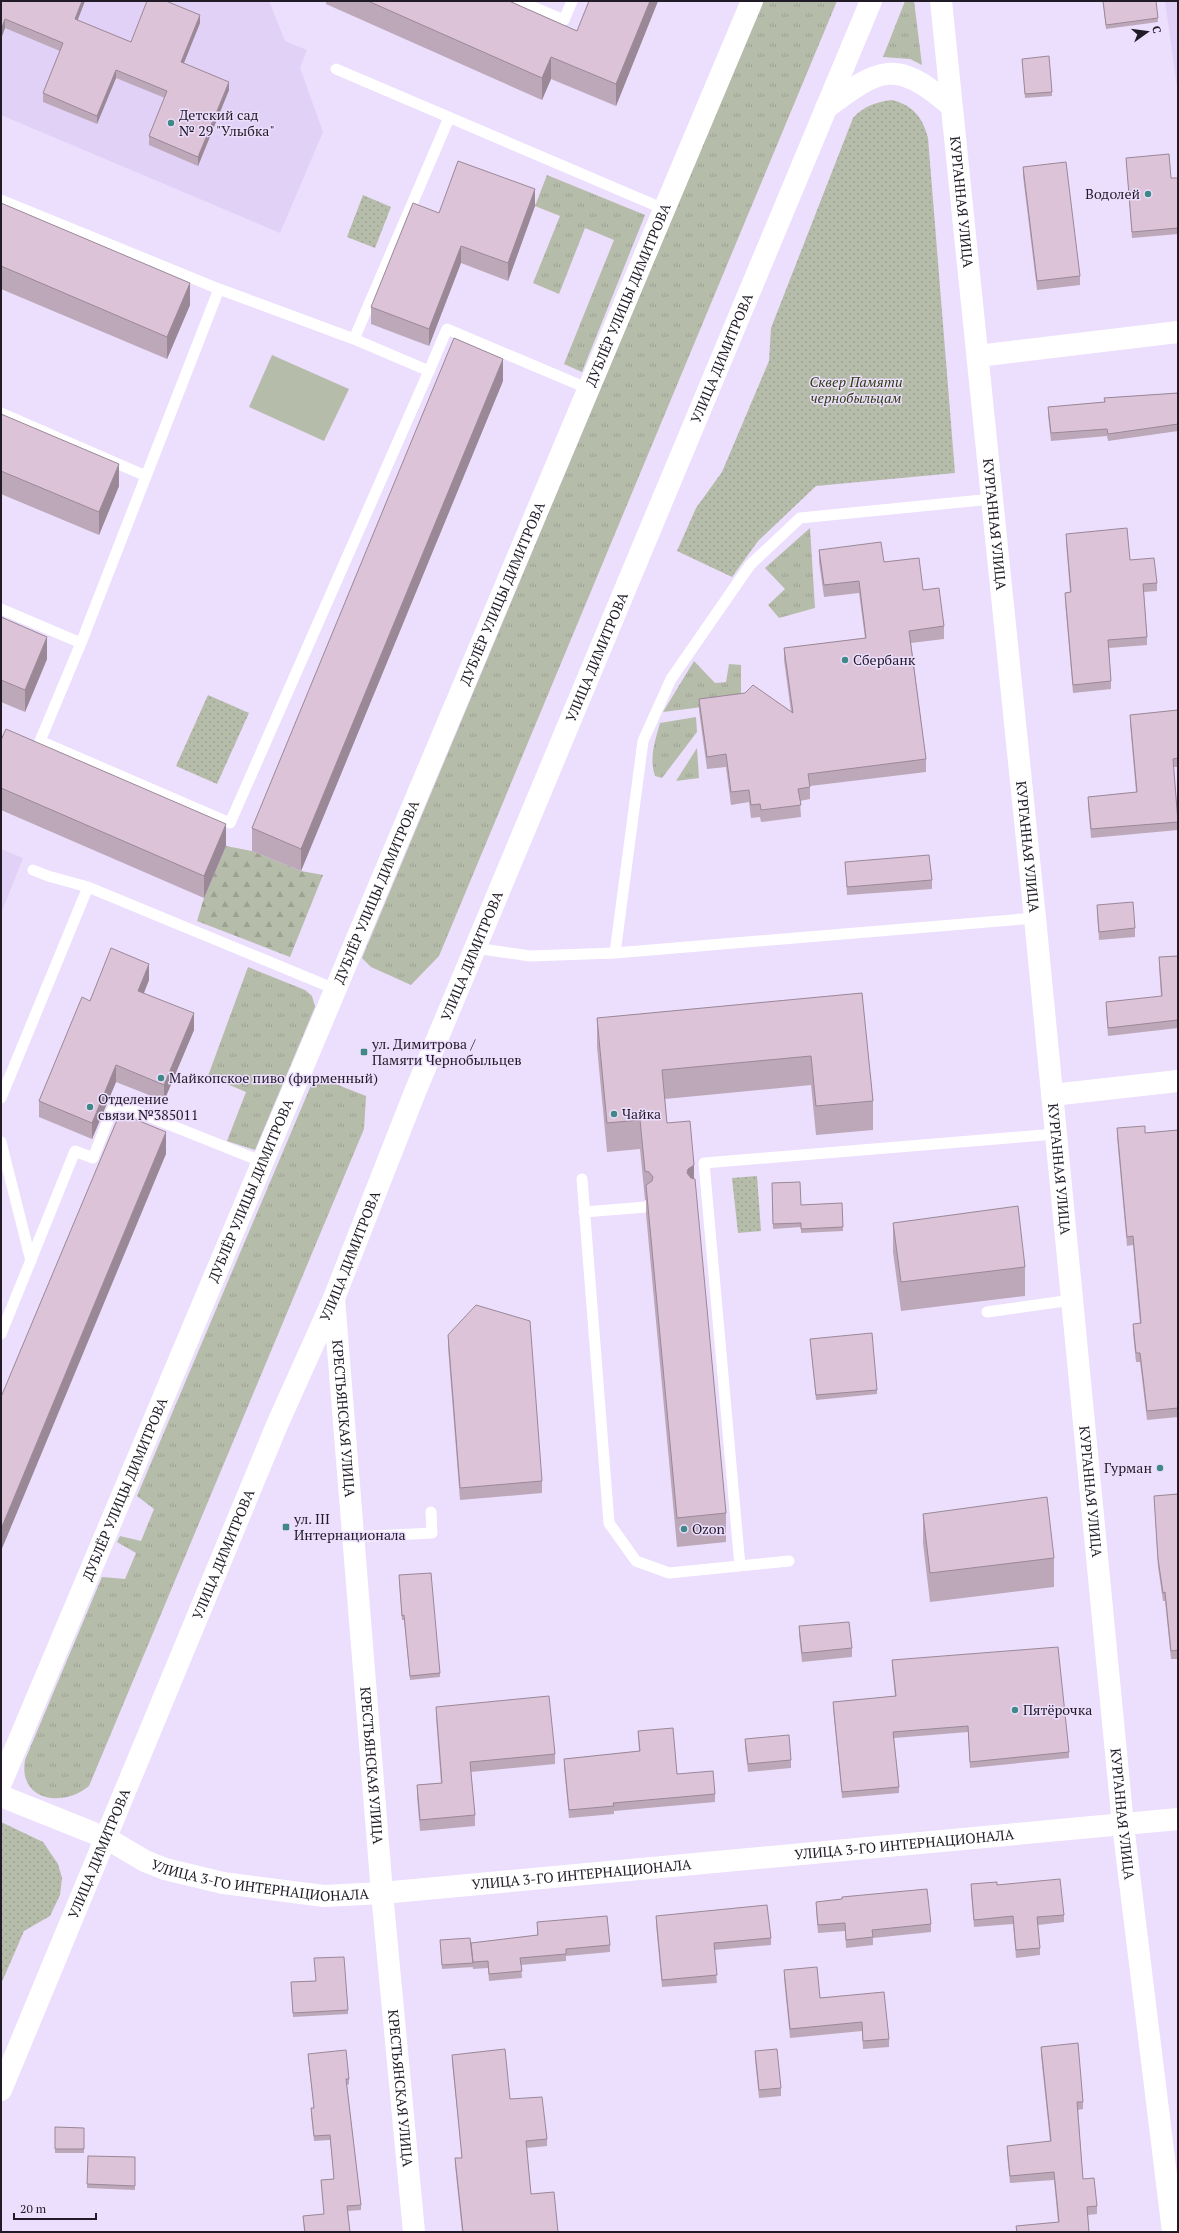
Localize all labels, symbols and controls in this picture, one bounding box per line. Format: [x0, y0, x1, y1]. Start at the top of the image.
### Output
north arrow [1127, 12, 1167, 52]
text: С [1149, 24, 1164, 35]
place label: Детский сад № 29 "Улыбка" [179, 105, 275, 140]
marker: Детский сад № 29 "Улыбка" [166, 118, 176, 128]
street label: КУРГАННАЯ УЛИЦА [946, 135, 978, 269]
place label: Водолей [1085, 184, 1140, 203]
marker: Водолей [1143, 189, 1153, 199]
street label: ДУБЛЁР УЛИЦЫ ДИМИТРОВА [581, 200, 675, 389]
street label: УЛИЦА ДИМИТРОВА [686, 290, 757, 426]
park label: Сквер Памяти чернобыльцам [809, 372, 903, 407]
street label: КУРГАННАЯ УЛИЦА [979, 458, 1011, 591]
street label: ДУБЛЁР УЛИЦЫ ДИМИТРОВА [455, 498, 549, 688]
street label: УЛИЦА ДИМИТРОВА [561, 589, 632, 725]
place label: Сбербанк [853, 650, 916, 669]
marker: Сбербанк [840, 655, 850, 665]
street label: КУРГАННАЯ УЛИЦА [1012, 780, 1044, 914]
street label: ДУБЛЁР УЛИЦЫ ДИМИТРОВА [329, 797, 423, 986]
street label: УЛИЦА ДИМИТРОВА [436, 888, 507, 1024]
place label: ул. Димитрова / Памяти Чернобыльцев [371, 1034, 522, 1069]
marker: ул. Димитрова / Памяти Чернобыльцев [359, 1047, 369, 1057]
place label: Майкопское пиво (фирменный) [169, 1068, 378, 1087]
marker: Майкопское пиво (фирменный) [156, 1073, 166, 1083]
place label: Отделение связи №385011 [98, 1089, 199, 1124]
street label: ДУБЛЁР УЛИЦЫ ДИМИТРОВА [203, 1095, 297, 1285]
marker: Отделение связи №385011 [85, 1102, 95, 1112]
street label: КУРГАННАЯ УЛИЦА [1044, 1102, 1076, 1236]
place label: Чайка [622, 1104, 661, 1123]
marker: Чайка [609, 1109, 619, 1119]
street label: УЛИЦА ДИМИТРОВА [315, 1188, 384, 1324]
street label: КРЕСТЬЯНСКАЯ УЛИЦА [328, 1339, 360, 1498]
street label: ДУБЛЁР УЛИЦЫ ДИМИТРОВА [77, 1394, 172, 1583]
street label: КУРГАННАЯ УЛИЦА [1075, 1425, 1107, 1558]
place label: Гурман [1104, 1458, 1152, 1477]
marker: Гурман [1155, 1463, 1165, 1473]
street label: УЛИЦА ДИМИТРОВА [187, 1486, 258, 1622]
place label: ул. III Интернационала [293, 1509, 406, 1544]
place label: Ozon [692, 1519, 726, 1538]
marker: ул. III Интернационала [281, 1522, 291, 1532]
marker: Ozon [679, 1524, 689, 1534]
street label: КРЕСТЬЯНСКАЯ УЛИЦА [356, 1686, 388, 1845]
place label: Пятёрочка [1023, 1700, 1092, 1719]
marker: Пятёрочка [1010, 1705, 1020, 1715]
street label: КУРГАННАЯ УЛИЦА [1107, 1747, 1140, 1881]
street label: УЛИЦА ДИМИТРОВА [63, 1785, 134, 1921]
street label: УЛИЦА 3-ГО ИНТЕРНАЦИОНАЛА [794, 1824, 1015, 1864]
street label: УЛИЦА 3-ГО ИНТЕРНАЦИОНАЛА [149, 1854, 370, 1905]
street label: УЛИЦА 3-ГО ИНТЕРНАЦИОНАЛА [471, 1854, 693, 1894]
street label: КРЕСТЬЯНСКАЯ УЛИЦА [384, 2009, 418, 2168]
scale bar [14, 2195, 96, 2221]
text: 20 m [20, 2201, 47, 2216]

